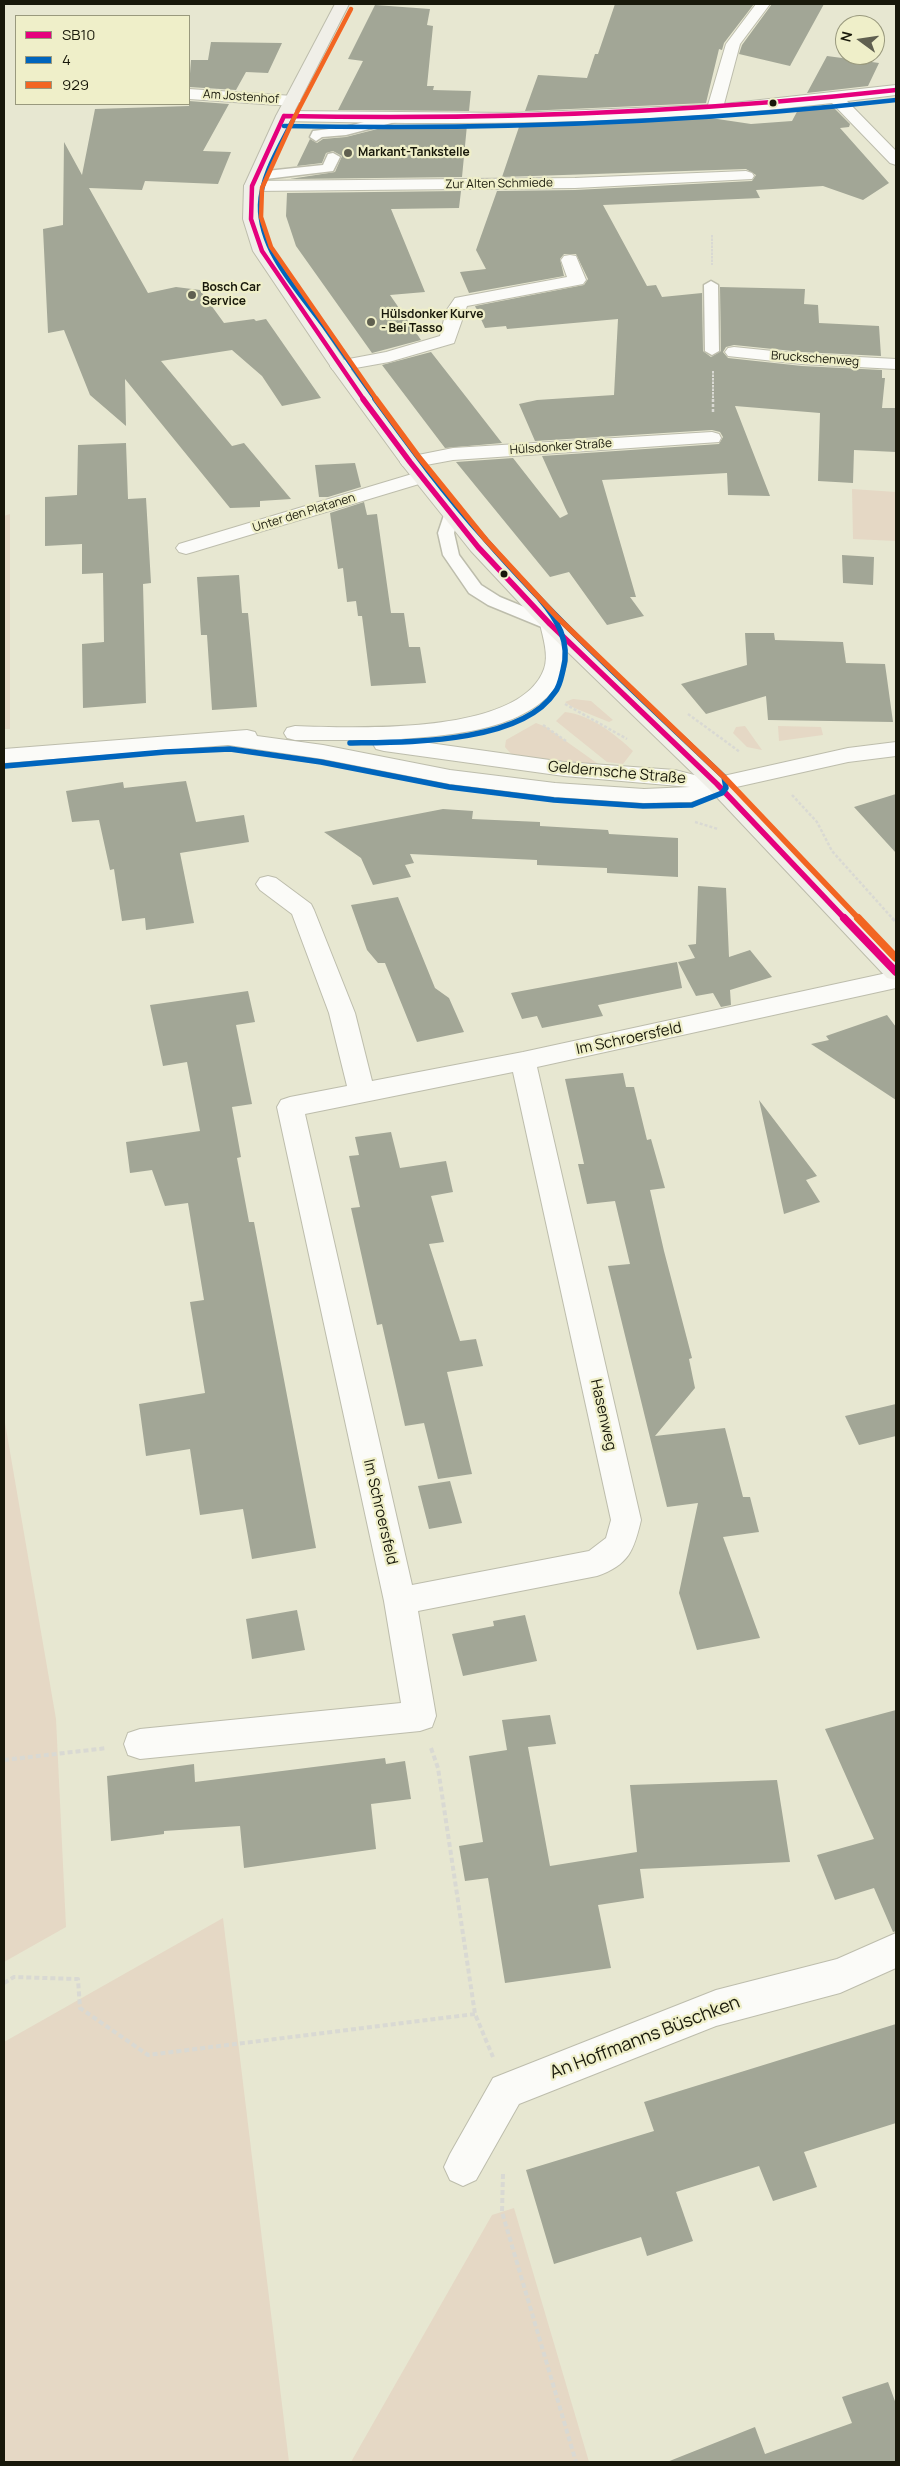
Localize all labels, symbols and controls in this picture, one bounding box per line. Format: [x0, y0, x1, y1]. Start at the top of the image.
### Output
legend [15, 15, 190, 105]
north arrow [835, 15, 885, 65]
text: SB10 [62, 24, 95, 45]
text: N [835, 29, 856, 44]
text: 4 [62, 49, 71, 70]
text: 929 [62, 74, 89, 95]
street label: Am Jostenhof [203, 87, 279, 107]
unlabelled marker [768, 98, 778, 108]
place label: Markant-Tankstelle [358, 146, 470, 160]
marker: Markant-Tankstelle [342, 147, 354, 159]
street label: Zur Alten Schmiede [445, 176, 553, 192]
place label: Bosch Car Service [202, 281, 261, 309]
marker: Bosch Car Service [186, 289, 198, 301]
place label: Hülsdonker Kurve - Bei Tasso [381, 308, 483, 336]
marker: Hülsdonker Kurve - Bei Tasso [365, 316, 377, 328]
street label: Bruckschenweg [770, 349, 860, 369]
street label: Hülsdonker Straße [509, 436, 613, 458]
street label: Unter den Platanen [251, 491, 357, 535]
unlabelled marker [499, 569, 509, 579]
street label: Geldernsche Straße [547, 758, 687, 788]
street label: Im Schroersfeld [574, 1019, 684, 1059]
street label: Hasenweg [586, 1378, 620, 1452]
street label: Im Schroersfeld [359, 1457, 401, 1567]
street label: An Hoffmanns Büschken [547, 1992, 743, 2084]

